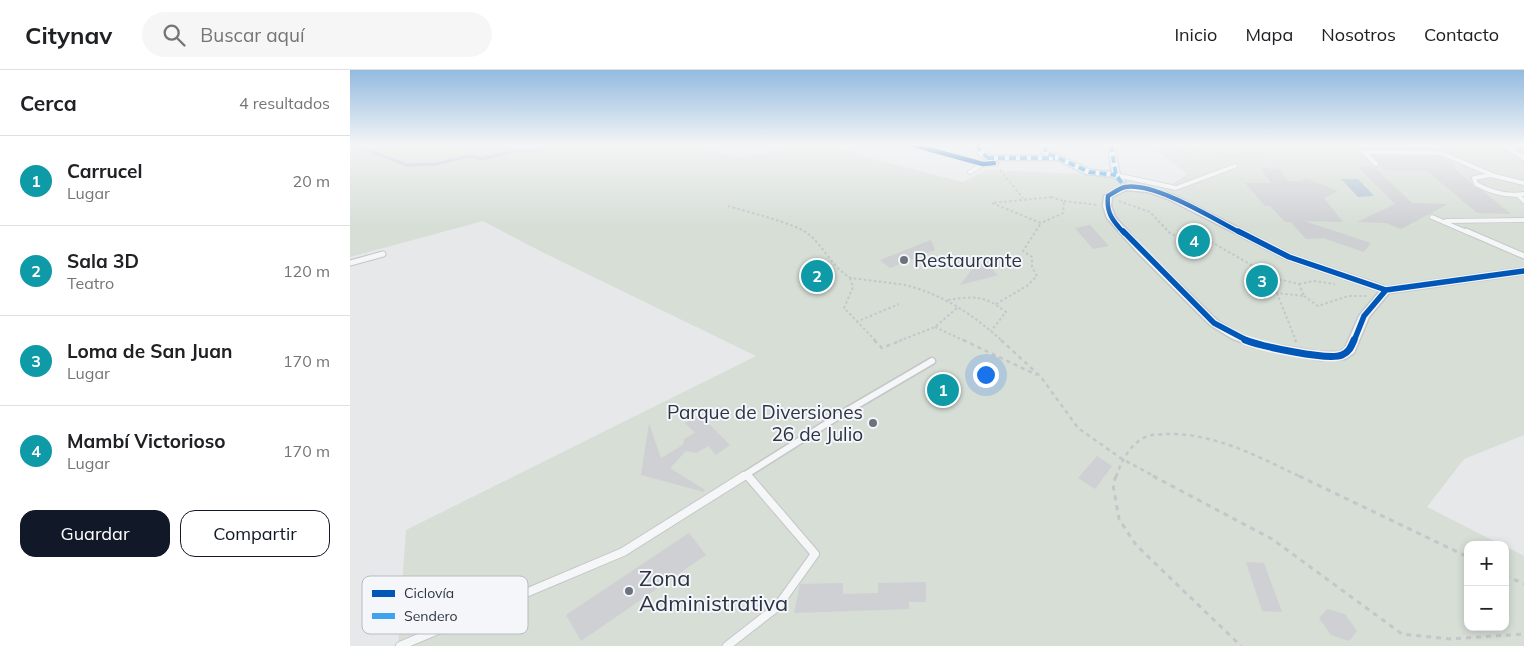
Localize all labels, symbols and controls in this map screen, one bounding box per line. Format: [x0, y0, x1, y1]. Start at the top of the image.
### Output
search box [142, 12, 492, 57]
text: Citynav [25, 20, 112, 50]
icon: search [160, 21, 188, 49]
text: Buscar aquí [200, 23, 305, 47]
text: Inicio [1174, 23, 1217, 46]
text: Mapa [1245, 23, 1293, 46]
text: Nosotros [1321, 23, 1396, 46]
text: Contacto [1424, 23, 1499, 46]
text: Cerca [20, 90, 77, 116]
text: 4 resultados [239, 93, 330, 113]
text: Carrucel [67, 159, 142, 183]
text: 1 [31, 171, 41, 191]
text: 20 m [293, 171, 330, 191]
text: Lugar [67, 183, 110, 203]
pin: 4 [1178, 222, 1210, 260]
place label: Restaurante [914, 248, 1022, 272]
text: Sala 3D [67, 249, 139, 273]
marker: Restaurante [898, 254, 910, 266]
pin: 2 [801, 257, 833, 295]
text: 2 [31, 261, 41, 281]
text: 120 m [283, 261, 330, 281]
pin: 3 [1246, 262, 1278, 300]
text: Teatro [67, 273, 114, 293]
text: Loma de San Juan [67, 339, 232, 363]
text: 3 [31, 351, 41, 371]
text: 170 m [283, 351, 330, 371]
your location [973, 362, 999, 388]
text: Lugar [67, 363, 110, 383]
pin: 1 [927, 371, 959, 409]
place label: Parque de Diversiones 26 de Julio [667, 400, 863, 446]
marker: Parque de Diversiones 26 de Julio [867, 417, 879, 429]
text: Mambí Victorioso [67, 429, 225, 453]
text: 4 [31, 441, 41, 461]
text: 170 m [283, 441, 330, 461]
text: Lugar [67, 453, 110, 473]
button: Guardar [20, 510, 170, 557]
button: Compartir [180, 510, 330, 557]
map controls [1464, 541, 1509, 631]
button: + [1464, 541, 1509, 586]
place label: Zona Administrativa [639, 564, 788, 617]
legend [362, 576, 528, 634]
text: Ciclovía [404, 584, 454, 602]
marker: Zona Administrativa [623, 585, 635, 597]
button: − [1464, 586, 1509, 631]
text: Sendero [404, 607, 458, 625]

